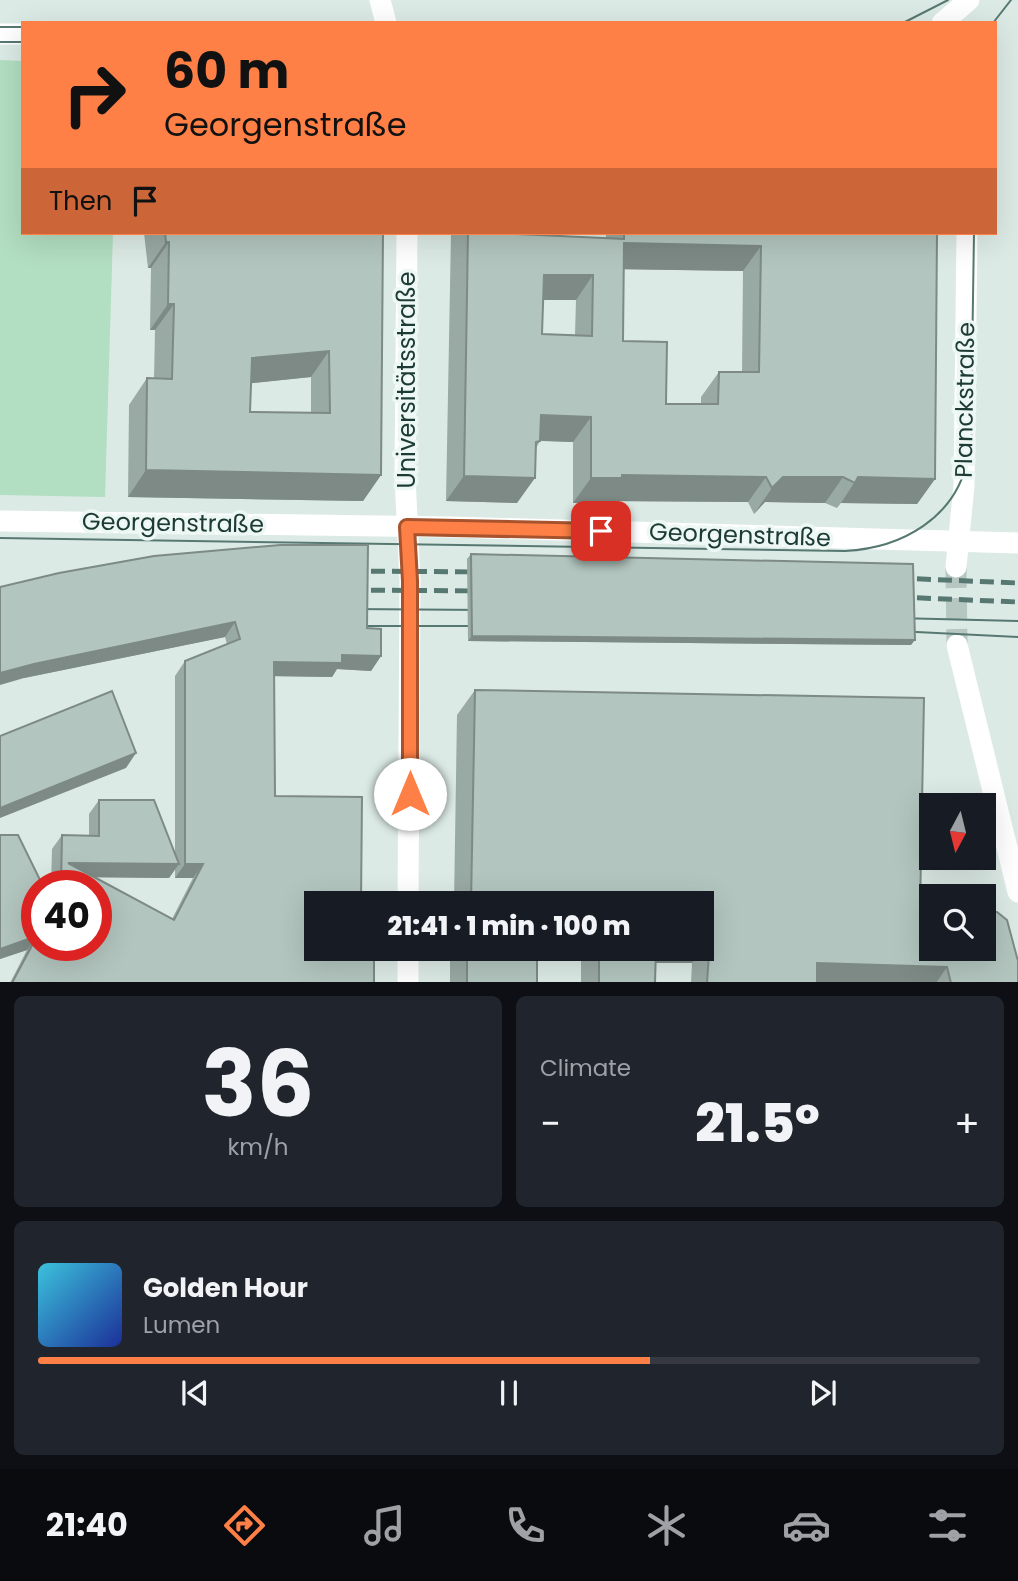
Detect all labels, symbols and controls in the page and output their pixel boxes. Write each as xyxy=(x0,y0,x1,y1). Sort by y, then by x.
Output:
text: 60 m xyxy=(164,37,289,105)
icon: right xyxy=(49,49,140,140)
text: Georgenstraße xyxy=(164,102,407,147)
icon: arrive xyxy=(126,182,164,220)
text: Then xyxy=(49,183,112,219)
street label: Universitätsstraße xyxy=(390,271,423,489)
street label: Planckstraße xyxy=(947,322,982,478)
pin xyxy=(571,501,631,561)
street label: Georgenstraße xyxy=(82,504,264,541)
icon: arrive xyxy=(582,512,620,550)
street label: Georgenstraße xyxy=(648,515,832,554)
position arrow xyxy=(373,757,447,831)
north arrow xyxy=(919,793,996,870)
map controls xyxy=(919,793,996,961)
speed limit sign: 40 xyxy=(21,870,112,961)
button: search xyxy=(919,884,996,961)
text: 21:41 · 1 min · 100 m xyxy=(388,908,631,944)
text: 36 xyxy=(201,1020,315,1148)
text: Climate xyxy=(540,1052,631,1084)
text: 21.5° xyxy=(695,1087,820,1160)
text: − xyxy=(540,1097,561,1150)
text: + xyxy=(954,1097,980,1150)
text: km/h xyxy=(227,1131,289,1163)
text: Golden Hour xyxy=(143,1270,308,1306)
text: Lumen xyxy=(143,1309,220,1341)
icon: previous xyxy=(176,1374,214,1412)
icon: pause xyxy=(490,1374,528,1412)
icon: next xyxy=(804,1374,842,1412)
icon: directions xyxy=(220,1501,269,1550)
icon: music xyxy=(360,1501,409,1550)
icon: phone xyxy=(501,1501,550,1550)
icon: climate xyxy=(642,1501,691,1550)
icon: car xyxy=(782,1501,831,1550)
icon: filters xyxy=(923,1501,972,1550)
text: 21:40 xyxy=(46,1502,128,1547)

